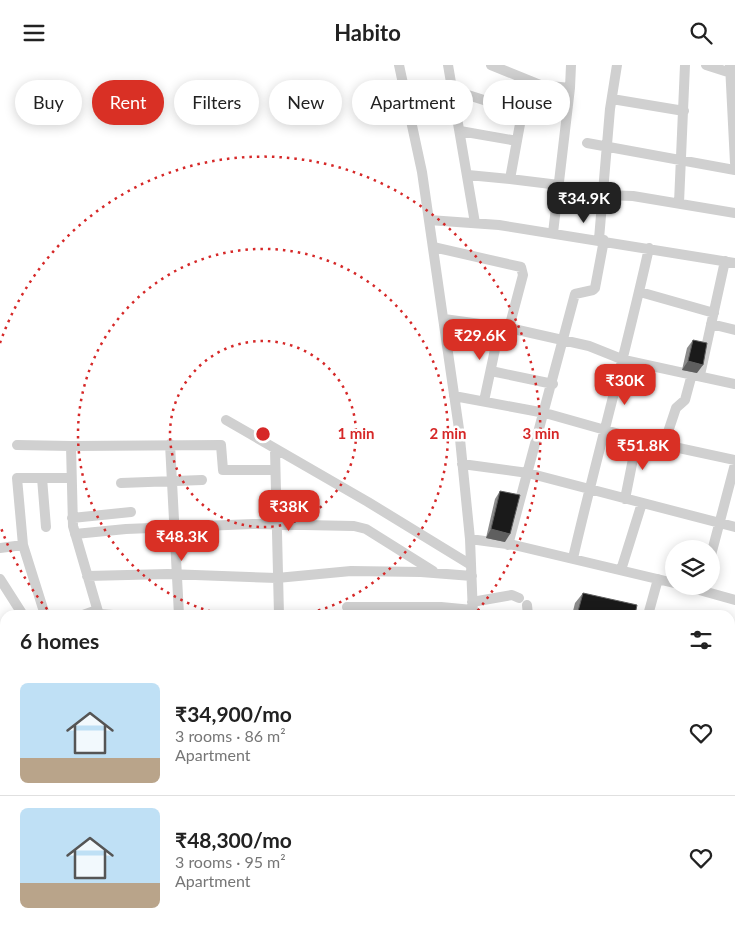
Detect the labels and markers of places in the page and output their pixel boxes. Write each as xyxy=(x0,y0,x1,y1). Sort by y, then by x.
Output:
pin: ₹34.9K xyxy=(543,181,625,224)
pin: ₹29.6K xyxy=(439,319,521,361)
pin: ₹30K xyxy=(595,363,655,406)
centre of rings xyxy=(254,425,272,443)
pin: ₹51.8K xyxy=(602,429,684,471)
pin: ₹38K xyxy=(259,489,319,532)
pin: ₹48.3K xyxy=(141,519,223,562)

